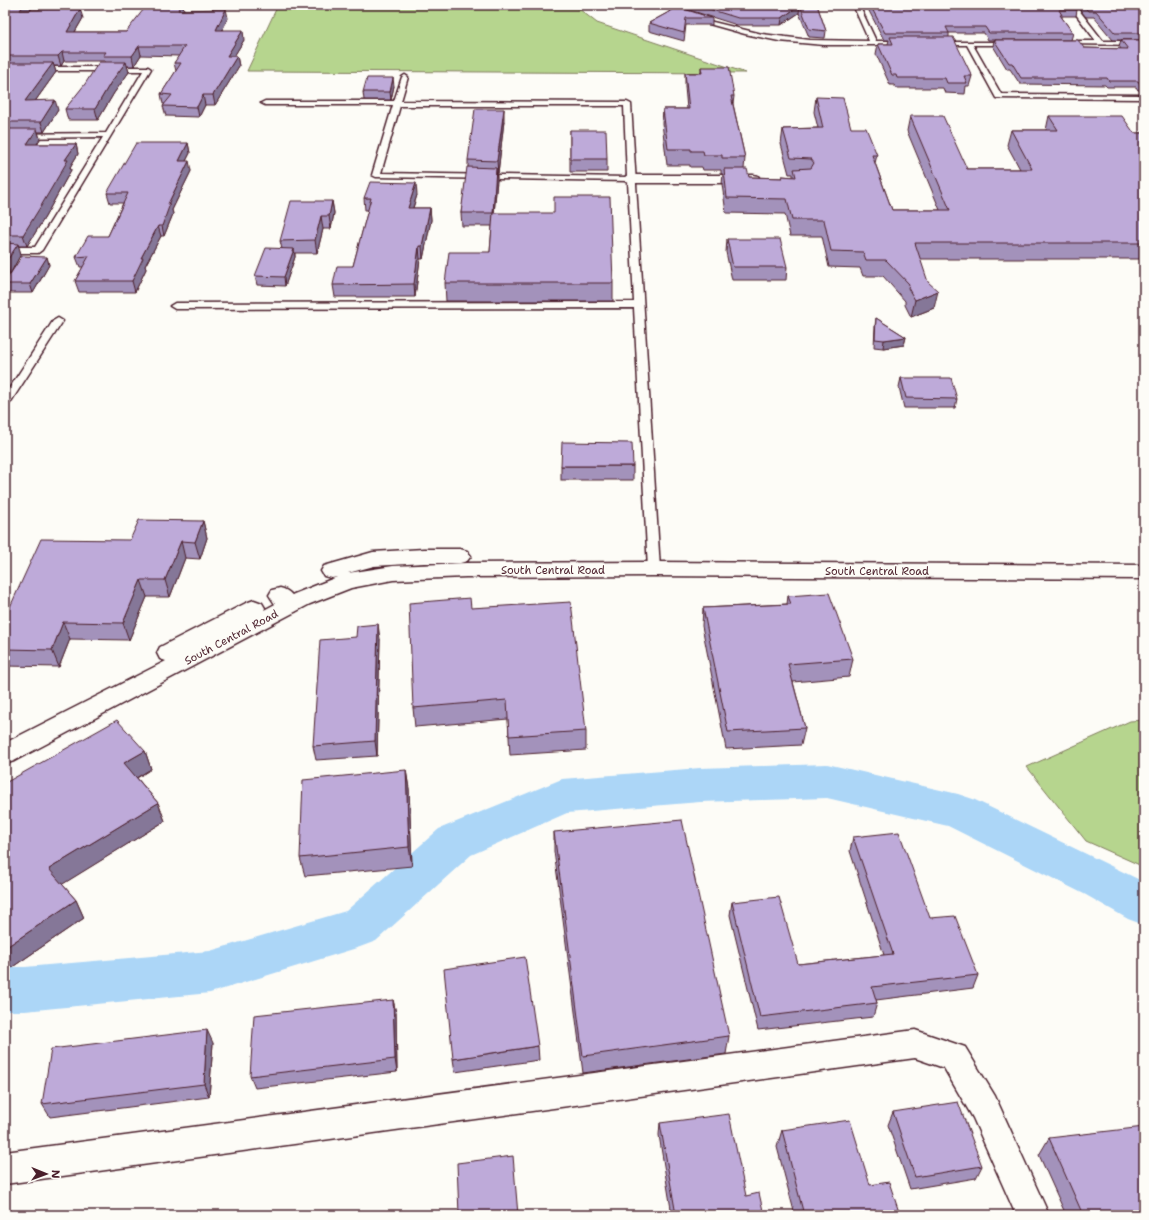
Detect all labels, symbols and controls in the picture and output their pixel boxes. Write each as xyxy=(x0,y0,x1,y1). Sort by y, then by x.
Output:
street label: South Central Road xyxy=(501,563,605,578)
street label: South Central Road xyxy=(825,564,929,579)
street label: South Central Road xyxy=(182,606,281,669)
north arrow xyxy=(26,1154,66,1194)
text: N xyxy=(48,1170,63,1179)

